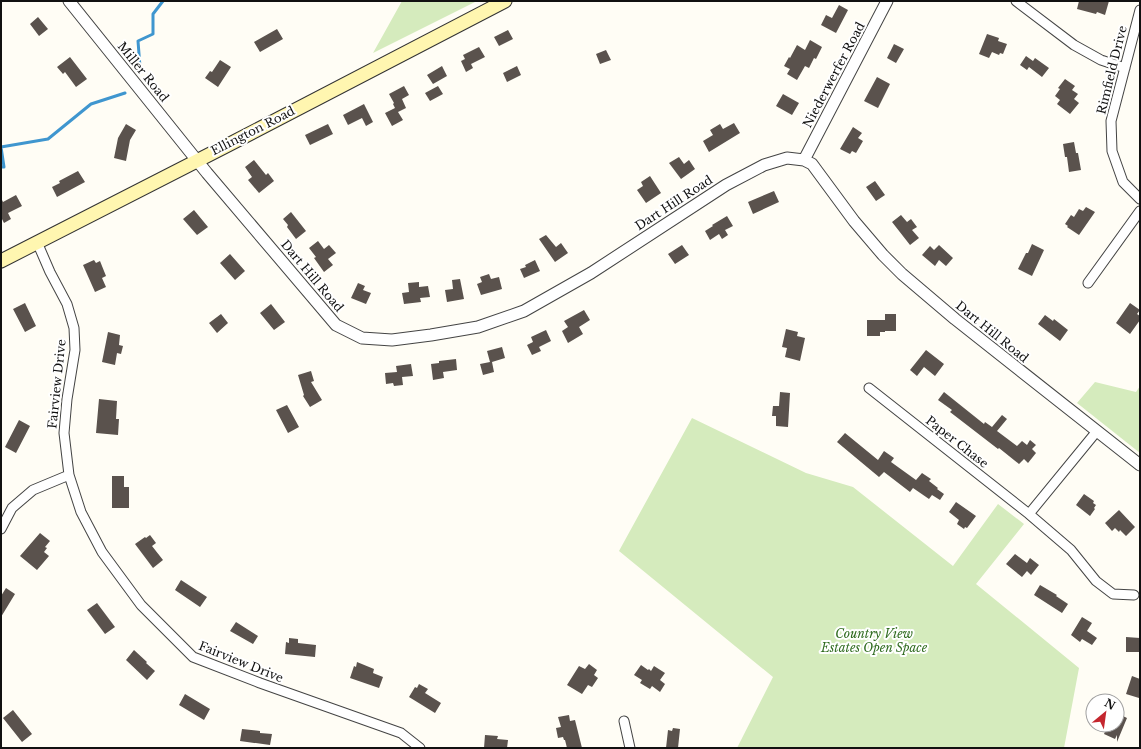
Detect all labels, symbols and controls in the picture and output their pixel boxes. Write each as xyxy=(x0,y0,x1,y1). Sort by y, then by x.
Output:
street label: Niederwerfer Road xyxy=(799,19,868,130)
street label: Rimfield Drive xyxy=(1093,24,1130,116)
street label: Miller Road xyxy=(115,39,172,105)
street label: Ellington Road xyxy=(208,103,297,158)
street label: Dart Hill Road xyxy=(632,172,715,233)
street label: Dart Hill Road xyxy=(278,237,347,315)
street label: Dart Hill Road xyxy=(953,298,1032,366)
street label: Fairview Drive xyxy=(44,338,69,429)
street label: Paper Chase xyxy=(923,412,992,471)
park label: Country View Estates Open Space xyxy=(820,626,928,655)
street label: Fairview Drive xyxy=(197,638,286,685)
north arrow xyxy=(1085,693,1125,733)
text: N xyxy=(1102,696,1118,713)

